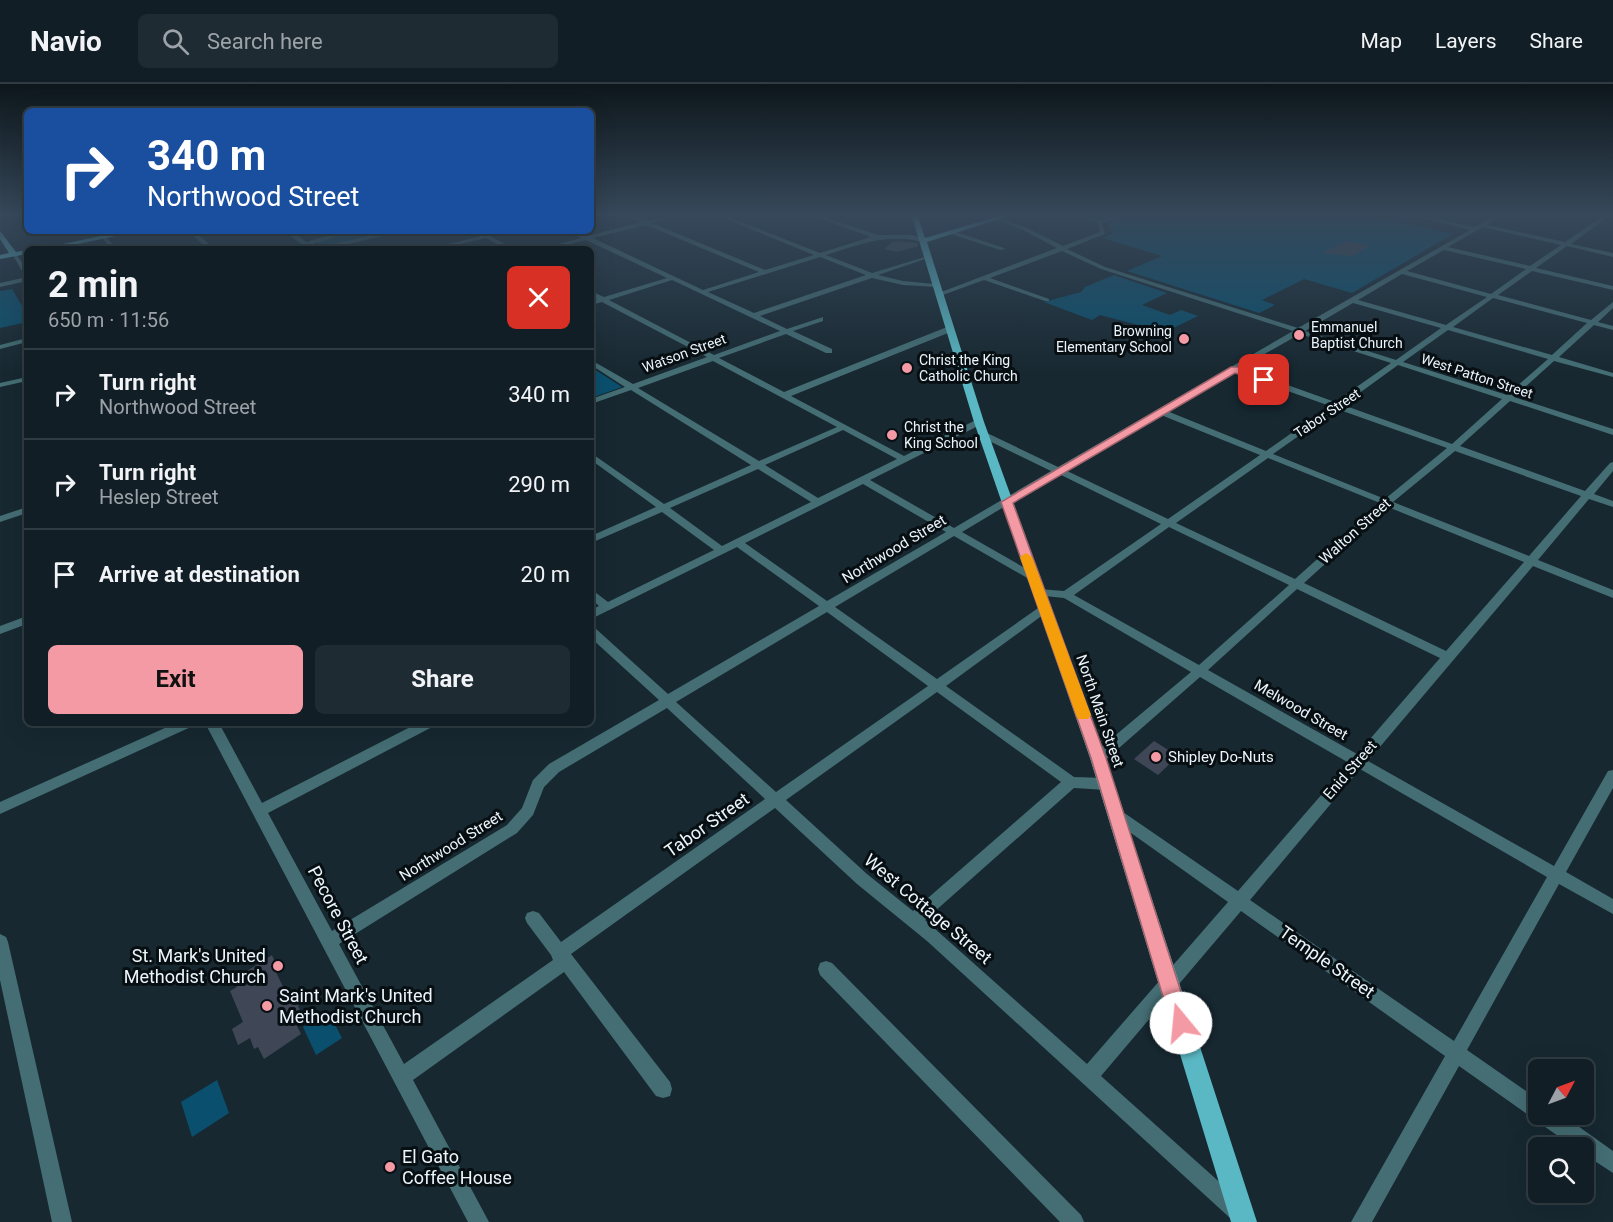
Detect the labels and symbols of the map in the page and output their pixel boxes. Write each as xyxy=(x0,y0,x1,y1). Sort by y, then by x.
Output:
place label: Emmanuel Baptist Church xyxy=(1311,319,1403,351)
place label: Browning Elementary School xyxy=(1056,323,1172,355)
marker: Emmanuel Baptist Church xyxy=(1292,328,1306,342)
street label: Watson Street xyxy=(640,330,728,376)
marker: Browning Elementary School xyxy=(1177,332,1191,346)
street label: West Patton Street xyxy=(1419,350,1535,402)
place label: Christ the King Catholic Church xyxy=(919,352,1018,384)
pin xyxy=(1238,354,1289,405)
marker: Christ the King Catholic Church xyxy=(900,361,914,375)
street label: Tabor Street xyxy=(1291,385,1363,441)
place label: Christ the King School xyxy=(904,419,978,451)
marker: Christ the King School xyxy=(885,428,899,442)
street label: Walton Street xyxy=(1316,494,1394,568)
street label: Northwood Street xyxy=(839,511,949,587)
street label: North Main Street xyxy=(1072,652,1128,770)
street label: Melwood Street xyxy=(1251,676,1351,744)
street label: Enid Street xyxy=(1320,737,1381,803)
place label: Shipley Do-Nuts xyxy=(1168,748,1274,766)
marker: Shipley Do-Nuts xyxy=(1149,750,1163,764)
street label: Tabor Street xyxy=(661,788,753,861)
street label: Northwood Street xyxy=(396,807,506,885)
street label: West Cottage Street xyxy=(860,849,996,968)
street label: Pecore Street xyxy=(304,862,373,967)
street label: Temple Street xyxy=(1276,921,1379,1002)
place label: St. Mark's United Methodist Church xyxy=(124,945,266,987)
marker: St. Mark's United Methodist Church xyxy=(271,959,285,973)
place label: Saint Mark's United Methodist Church xyxy=(279,985,433,1027)
position arrow xyxy=(1149,991,1213,1055)
marker: Saint Mark's United Methodist Church xyxy=(260,999,274,1013)
north arrow xyxy=(1528,1059,1594,1125)
place label: El Gato Coffee House xyxy=(402,1146,512,1188)
marker: El Gato Coffee House xyxy=(383,1160,397,1174)

